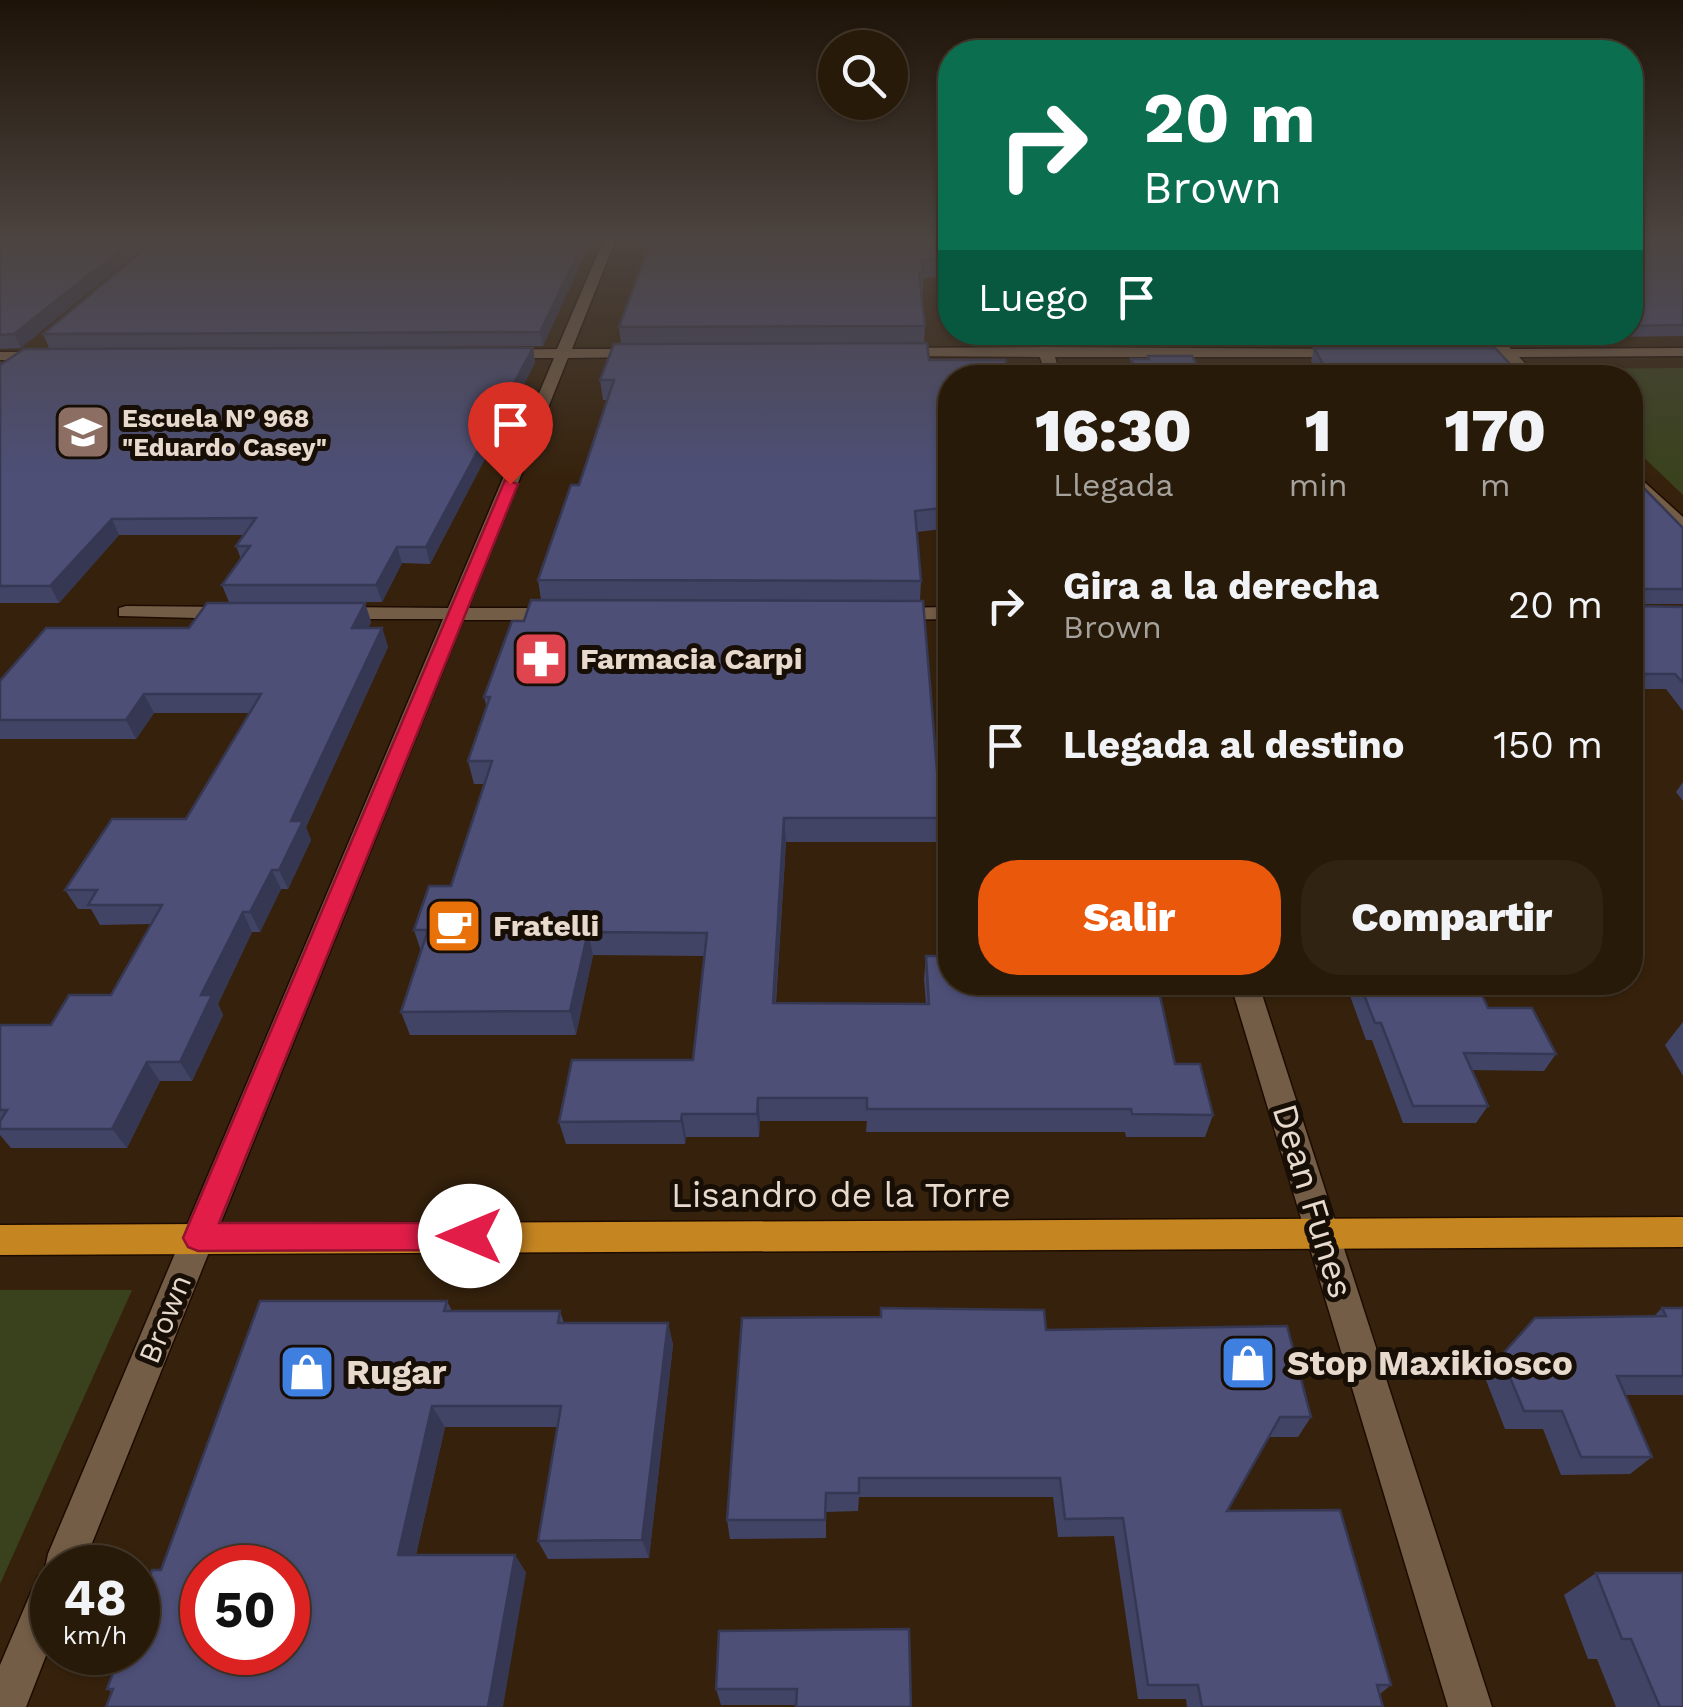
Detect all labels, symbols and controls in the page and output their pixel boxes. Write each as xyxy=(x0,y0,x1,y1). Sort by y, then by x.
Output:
map controls xyxy=(818,30,908,120)
button: search xyxy=(818,30,908,120)
text: 20 m xyxy=(1143,77,1316,159)
icon: right xyxy=(978,80,1108,210)
text: Brown xyxy=(1143,161,1282,214)
icon: arrive xyxy=(1109,270,1164,325)
text: Luego xyxy=(978,276,1089,320)
pin xyxy=(468,382,553,485)
text: 16:30 xyxy=(1035,395,1192,466)
text: 1 xyxy=(1305,395,1332,466)
text: 170 xyxy=(1444,395,1546,466)
icon: arrive xyxy=(483,397,538,452)
school or university icon: Escuela N° 968 "Eduardo Casey" xyxy=(53,402,113,462)
place label: Escuela N° 968 "Eduardo Casey" xyxy=(122,404,327,462)
text: Llegada xyxy=(1053,466,1174,504)
text: min xyxy=(1289,466,1348,504)
text: m xyxy=(1480,466,1511,504)
text: Gira a la derecha xyxy=(1063,564,1379,608)
icon: right xyxy=(978,578,1033,633)
text: 20 m xyxy=(1508,583,1603,627)
text: Brown xyxy=(1063,608,1162,646)
pharmacy icon: Farmacia Carpi xyxy=(511,629,571,689)
place label: Farmacia Carpi xyxy=(580,641,802,676)
icon: arrive xyxy=(978,718,1033,773)
text: Llegada al destino xyxy=(1063,723,1405,767)
text: 150 m xyxy=(1493,723,1603,767)
button: Salir xyxy=(978,860,1281,975)
button: Compartir xyxy=(1301,860,1603,975)
cafe icon: Fratelli xyxy=(424,896,484,956)
place label: Fratelli xyxy=(493,908,599,943)
street label: Dean Funes xyxy=(1264,1099,1362,1303)
street label: Lisandro de la Torre xyxy=(671,1174,1011,1216)
position arrow xyxy=(418,1184,522,1288)
street label: Brown xyxy=(131,1269,198,1368)
shop icon: Stop Maxikiosco xyxy=(1218,1333,1278,1393)
shop icon: Rugar xyxy=(277,1342,337,1402)
place label: Stop Maxikiosco xyxy=(1287,1342,1573,1384)
place label: Rugar xyxy=(346,1351,447,1393)
speed limit sign: 50 xyxy=(180,1545,310,1675)
text: 48 xyxy=(63,1568,127,1627)
text: km/h xyxy=(63,1621,127,1650)

